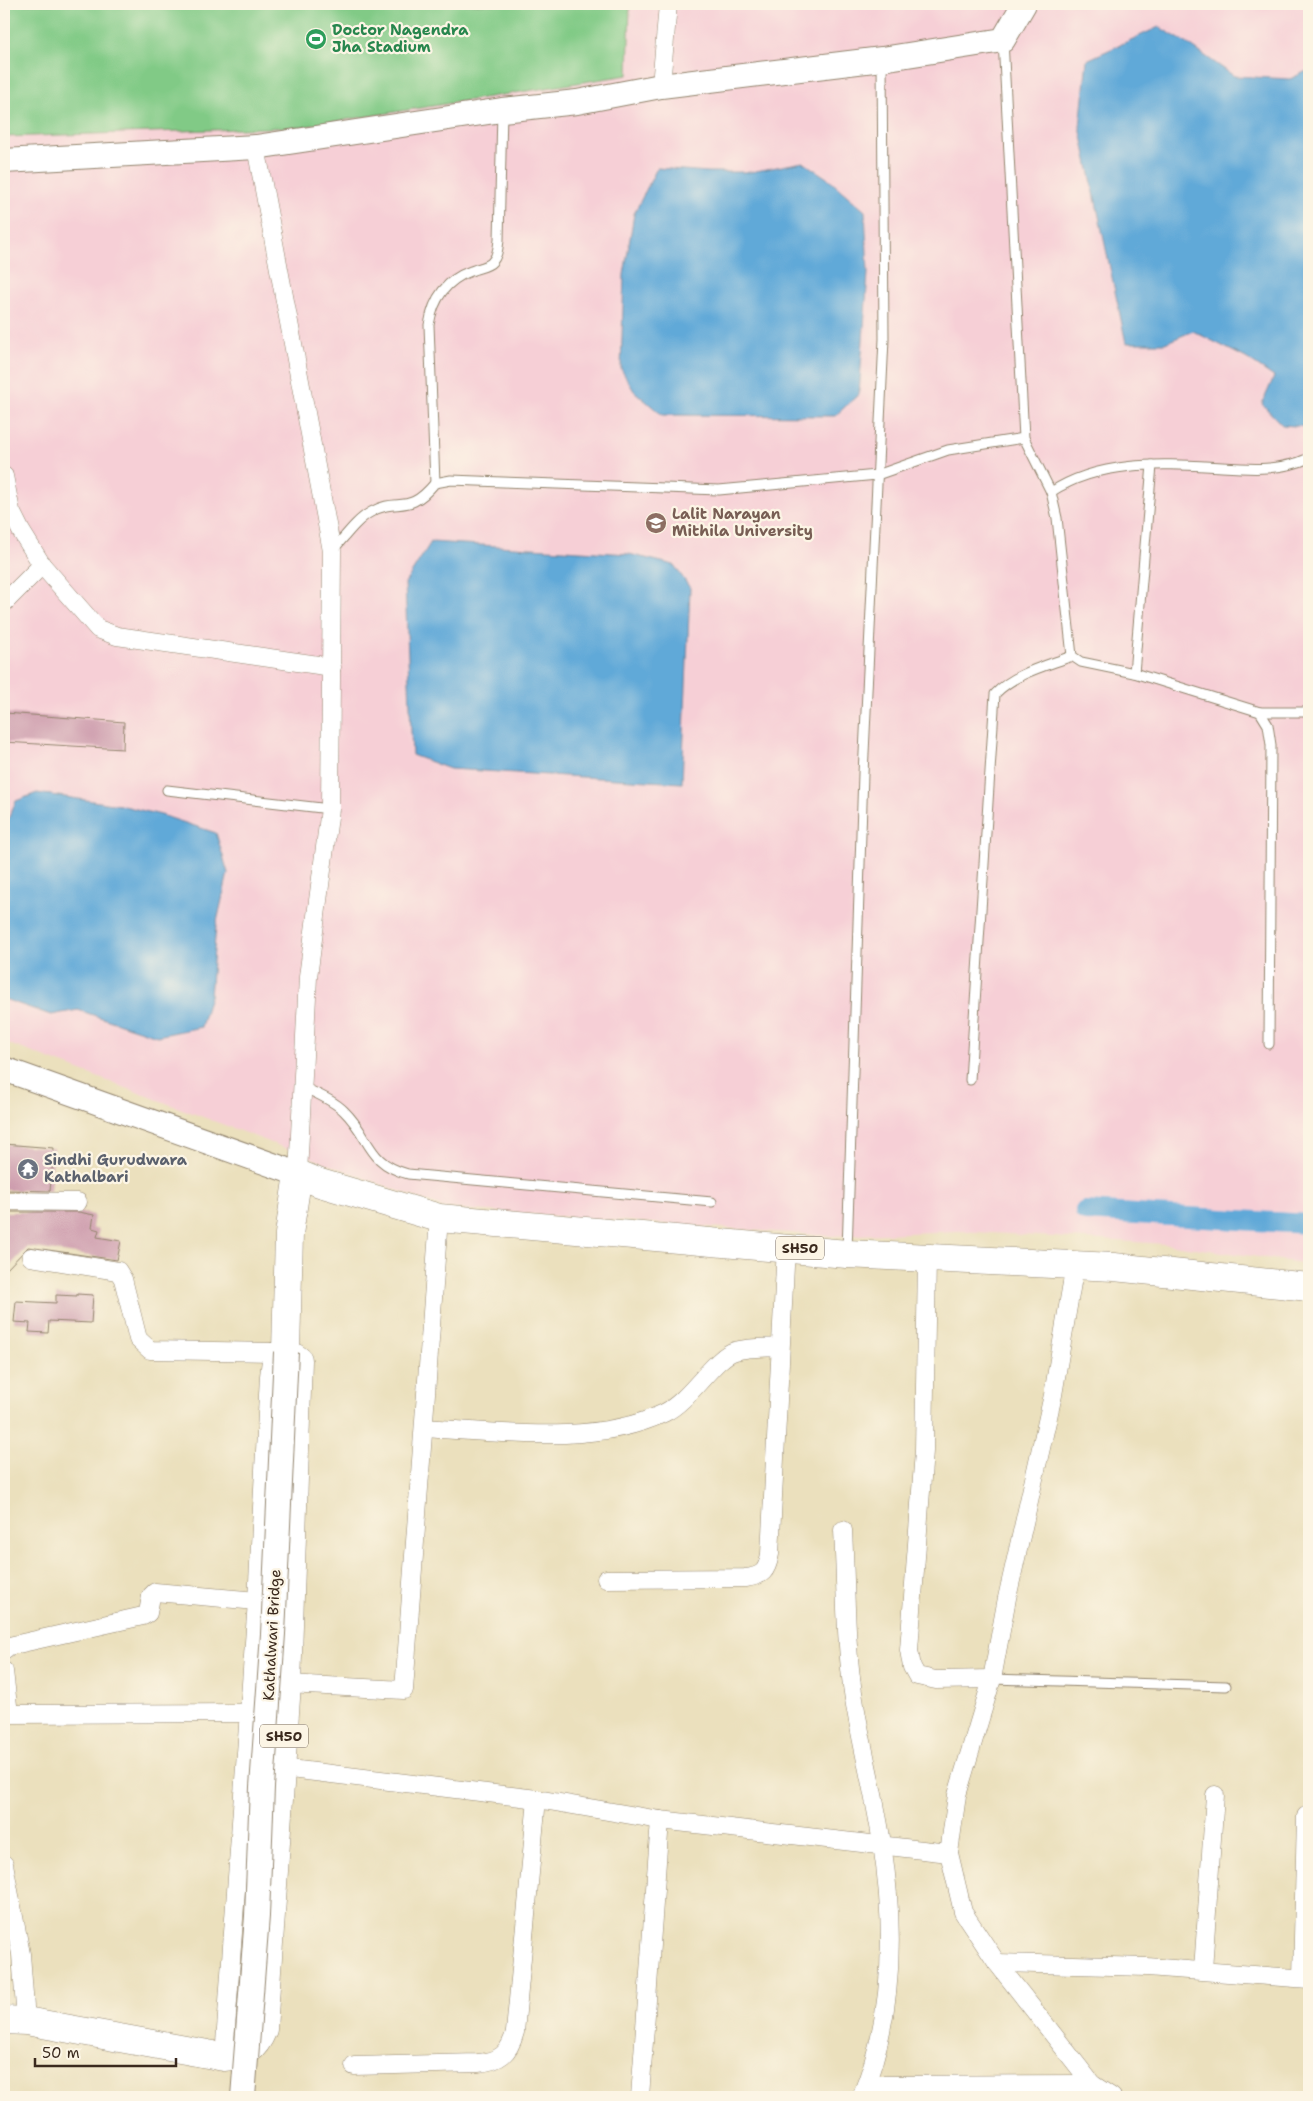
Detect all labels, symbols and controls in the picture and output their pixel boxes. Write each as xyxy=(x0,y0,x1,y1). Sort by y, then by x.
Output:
place label: Doctor Nagendra Jha Stadium xyxy=(332,20,469,57)
sports icon: Doctor Nagendra Jha Stadium xyxy=(304,27,328,51)
place label: Lalit Narayan Mithila University xyxy=(672,504,813,541)
school or university icon: Lalit Narayan Mithila University xyxy=(644,511,668,535)
place label: Sindhi Gurudwara Kathalbari xyxy=(44,1150,188,1187)
temple icon: Sindhi Gurudwara Kathalbari xyxy=(16,1157,40,1181)
road number: SH50 xyxy=(776,1236,824,1260)
street label: Kathalwari Bridge xyxy=(259,1569,285,1701)
road number: SH50 xyxy=(260,1724,308,1748)
scale bar xyxy=(35,2036,176,2068)
text: 50 m xyxy=(42,2043,80,2063)

